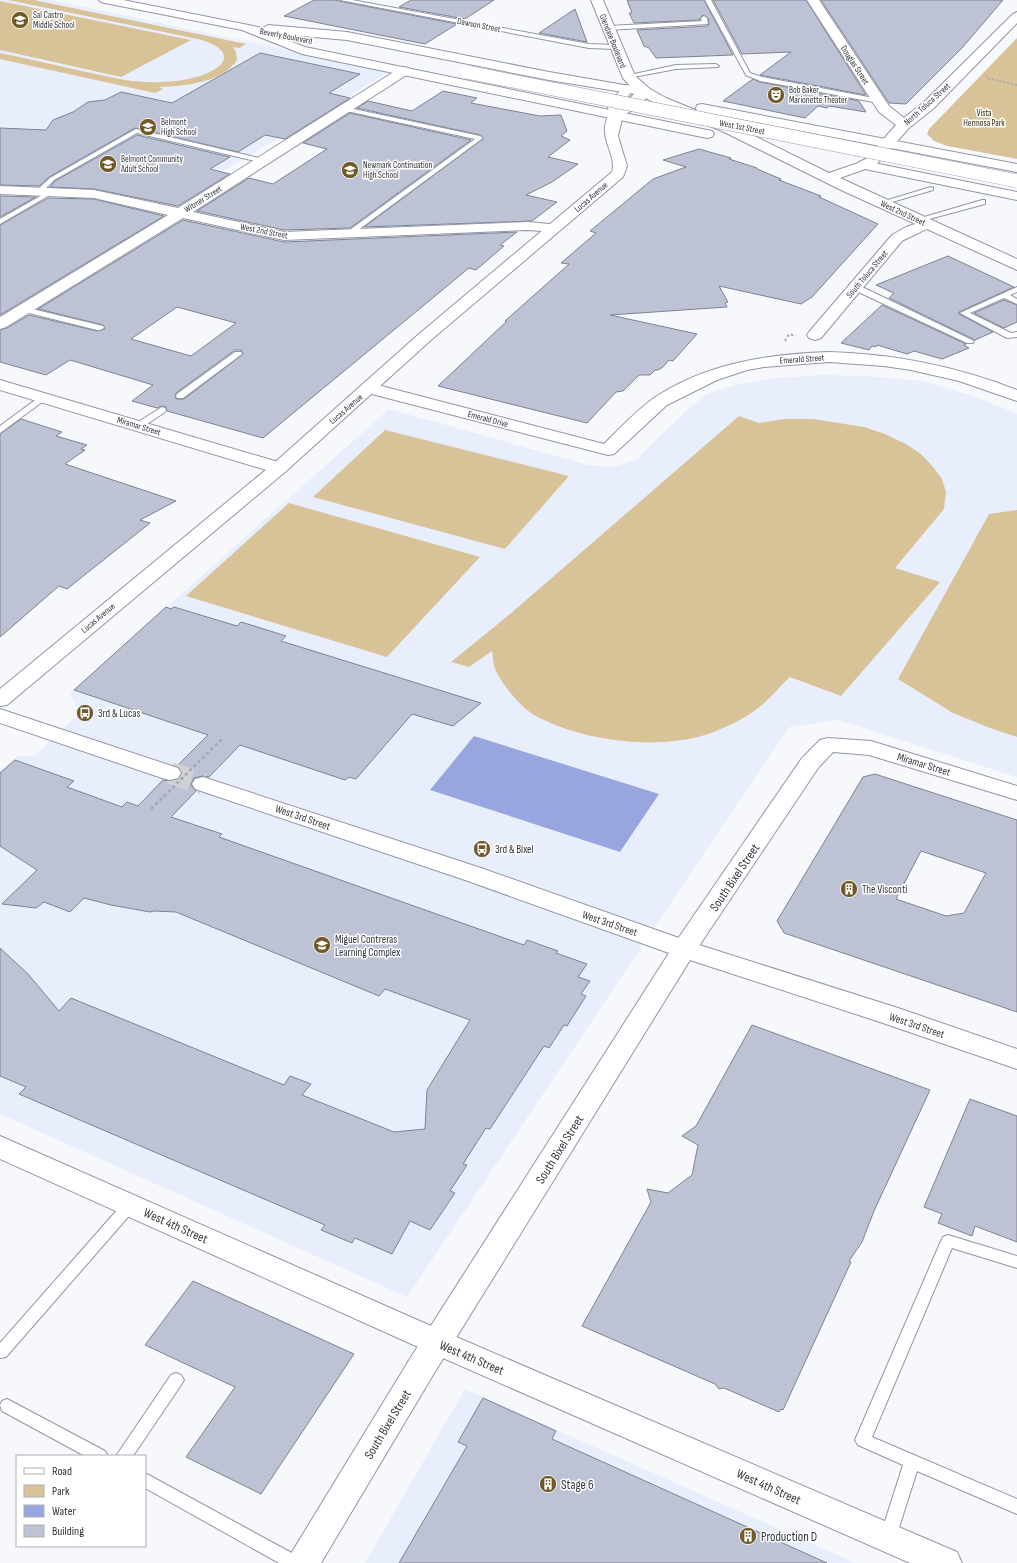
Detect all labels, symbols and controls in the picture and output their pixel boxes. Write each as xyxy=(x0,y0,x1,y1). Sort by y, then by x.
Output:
school or university icon: Sal Castro Middle School xyxy=(10,10,30,30)
place label: Sal Castro Middle School xyxy=(33,10,75,31)
street label: Glendale Boulevard xyxy=(597,13,628,70)
street label: Dawson Street xyxy=(456,16,502,35)
street label: Beverly Boulevard xyxy=(259,26,313,47)
street label: Douglas Street xyxy=(838,44,871,87)
street label: North Toluca Street xyxy=(902,80,953,128)
theatre icon: Bob Baker Marionette Theater xyxy=(766,85,786,105)
place label: Bob Baker Marionette Theater xyxy=(789,85,848,106)
park label: Vista Hermosa Park xyxy=(963,108,1005,129)
school or university icon: Belmont High School xyxy=(138,117,158,137)
place label: Belmont High School xyxy=(161,117,197,138)
street label: West 1st Street xyxy=(718,118,766,137)
school or university icon: Belmont Community Adult School xyxy=(98,154,118,174)
place label: Belmont Community Adult School xyxy=(120,154,184,175)
school or university icon: Newmark Continuation High School xyxy=(340,160,360,180)
place label: Newmark Continuation High School xyxy=(363,160,433,181)
street label: Lucas Avenue xyxy=(572,180,611,215)
street label: Witmer Street xyxy=(182,183,224,215)
street label: West 2nd Street xyxy=(879,198,927,229)
street label: West 2nd Street xyxy=(239,221,289,242)
street label: South Toluca Street xyxy=(844,248,891,300)
street label: Emerald Street xyxy=(779,352,825,367)
street label: Lucas Avenue xyxy=(327,392,366,427)
street label: Emerald Drive xyxy=(466,409,510,430)
street label: Miramar Street xyxy=(116,415,162,438)
street label: Lucas Avenue xyxy=(79,601,118,636)
bus stop icon: 3rd & Lucas xyxy=(75,703,95,723)
place label: 3rd & Lucas xyxy=(98,707,140,720)
street label: Miramar Street xyxy=(896,750,953,779)
street label: West 3rd Street xyxy=(273,802,333,833)
bus stop icon: 3rd & Bixel xyxy=(472,839,492,859)
street label: South Bixel Street xyxy=(706,841,763,914)
place label: 3rd & Bixel xyxy=(495,843,534,856)
building icon: The Visconti xyxy=(839,879,859,899)
place label: The Visconti xyxy=(862,883,907,896)
street label: West 3rd Street xyxy=(580,908,640,939)
place label: Miguel Contreras Learning Complex xyxy=(335,933,400,959)
school or university icon: Miguel Contreras Learning Complex xyxy=(312,935,332,955)
street label: West 3rd Street xyxy=(887,1010,947,1041)
street label: South Bixel Street xyxy=(532,1112,587,1187)
street label: West 4th Street xyxy=(141,1205,210,1247)
street label: West 4th Street xyxy=(437,1337,506,1379)
street label: South Bixel Street xyxy=(361,1387,415,1462)
legend xyxy=(16,1455,146,1547)
text: Road xyxy=(52,1464,72,1479)
street label: West 4th Street xyxy=(734,1466,803,1508)
building icon: Stage 6 xyxy=(538,1474,558,1494)
place label: Stage 6 xyxy=(561,1477,594,1493)
text: Park xyxy=(52,1484,70,1499)
text: Water xyxy=(52,1504,76,1519)
text: Building xyxy=(52,1524,84,1539)
building icon: Production D xyxy=(738,1526,758,1546)
place label: Production D xyxy=(761,1529,817,1545)

